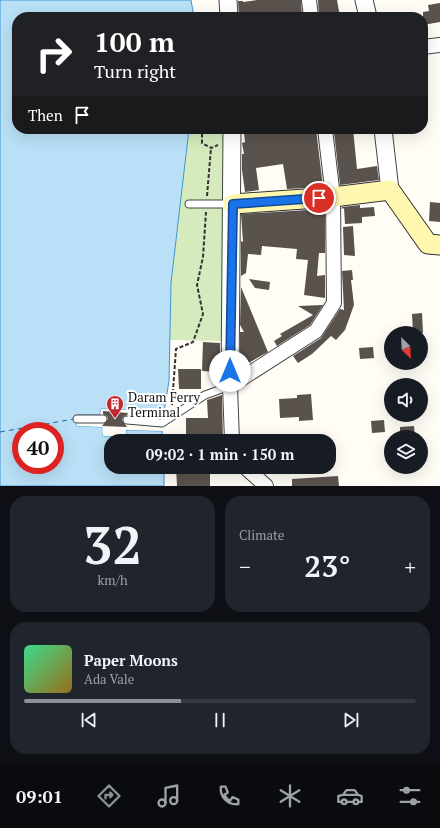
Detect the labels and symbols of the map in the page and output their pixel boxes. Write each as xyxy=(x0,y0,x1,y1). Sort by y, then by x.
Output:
pin xyxy=(302,181,336,215)
north arrow xyxy=(384,326,428,370)
position arrow xyxy=(209,350,251,392)
place label: Daram Ferry Terminal xyxy=(128,388,201,421)
building icon: Daram Ferry Terminal xyxy=(105,394,125,419)
speed limit sign: 40 xyxy=(12,422,64,474)

